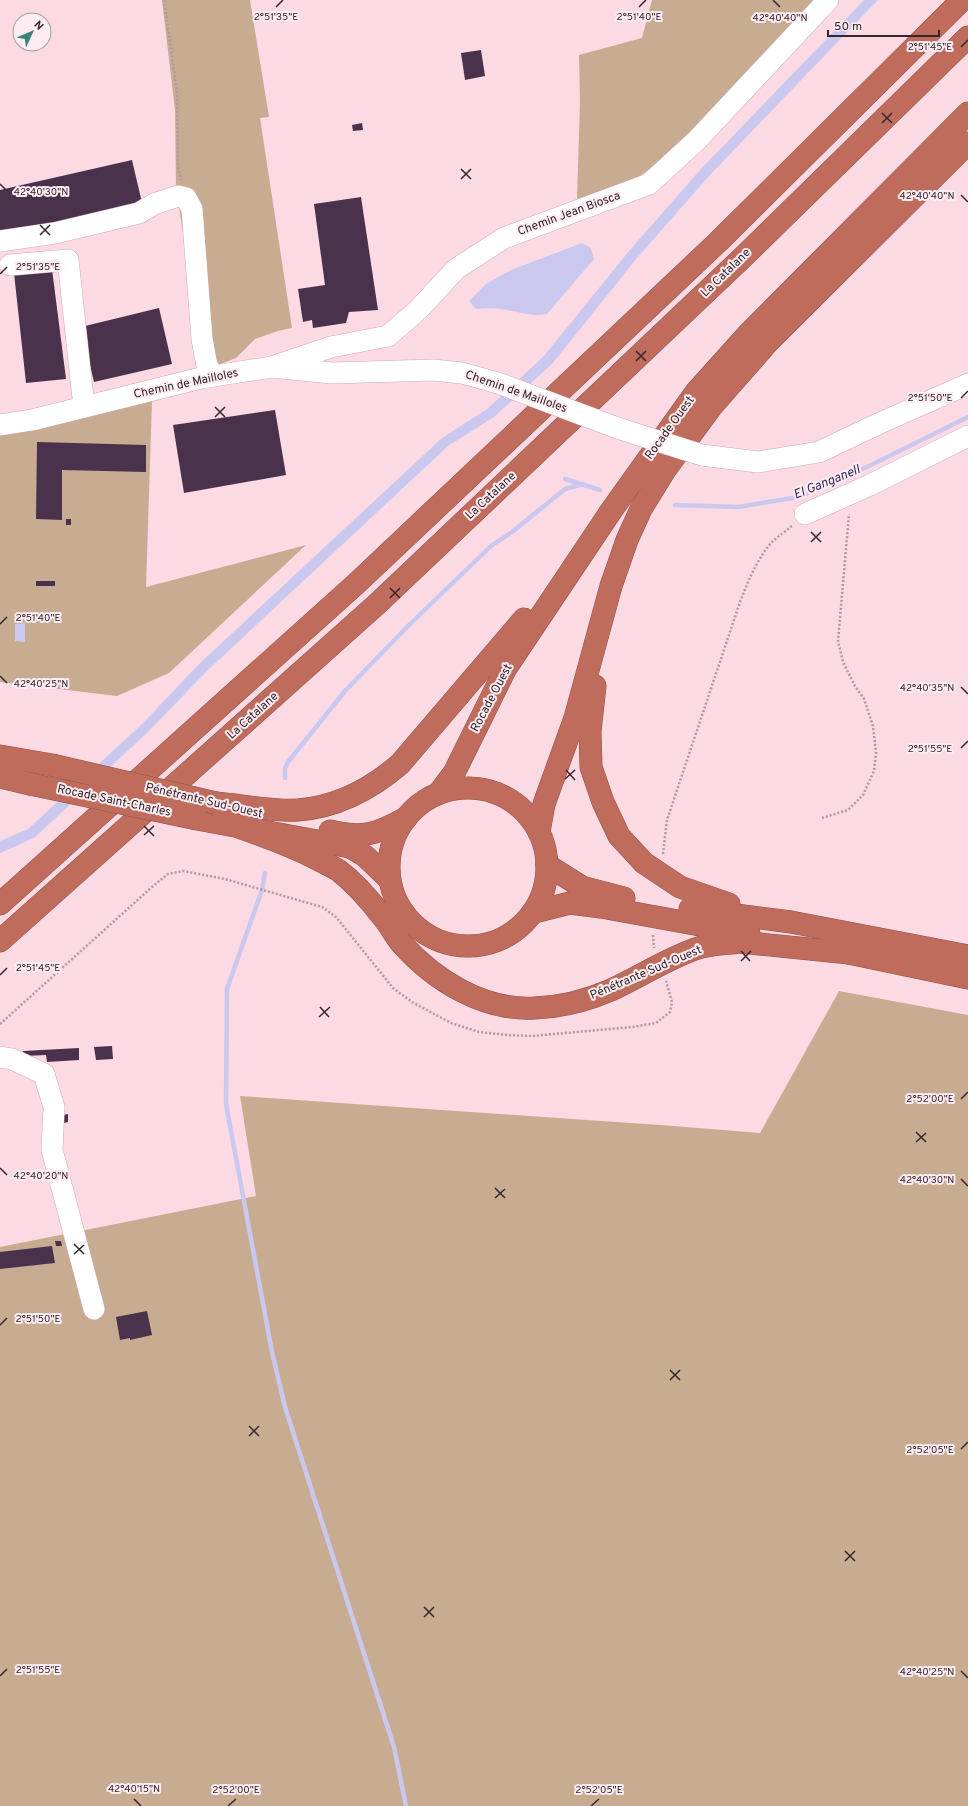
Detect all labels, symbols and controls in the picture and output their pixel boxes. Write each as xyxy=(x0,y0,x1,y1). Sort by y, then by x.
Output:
text: 2°51'35"E xyxy=(254,11,298,24)
text: 2°51'40"E xyxy=(617,11,661,24)
north arrow xyxy=(12,12,52,52)
text: 42°40'40"N xyxy=(753,12,807,25)
scale bar xyxy=(828,12,939,38)
text: N xyxy=(31,18,46,33)
text: 50 m xyxy=(834,19,862,35)
text: 2°51'45"E xyxy=(908,41,952,54)
text: 42°40'30"N xyxy=(14,186,68,199)
street label: Chemin Jean Biosca xyxy=(515,188,623,240)
text: 42°40'40"N xyxy=(900,190,954,203)
street label: La Catalane xyxy=(698,245,754,301)
text: 2°51'35"E xyxy=(16,261,60,274)
street label: Chemin de Mailloles xyxy=(132,365,240,403)
street label: Chemin de Mailloles xyxy=(463,367,569,417)
text: 2°51'50"E xyxy=(908,392,952,405)
street label: Rocade Ouest xyxy=(642,393,698,463)
water label: El Ganganell xyxy=(791,462,863,504)
street label: La Catalane xyxy=(462,469,520,523)
text: 2°51'40"E xyxy=(16,612,60,625)
street label: Rocade Ouest xyxy=(467,661,517,735)
text: 42°40'25"N xyxy=(14,678,68,691)
text: 42°40'35"N xyxy=(900,682,954,695)
street label: La Catalane xyxy=(224,689,282,743)
text: 2°51'55"E xyxy=(908,743,952,756)
street label: Pénétrante Sud-Ouest xyxy=(144,780,264,822)
street label: Rocade Saint-Charles xyxy=(56,781,172,821)
street label: Pénétrante Sud-Ouest xyxy=(588,942,704,1004)
text: 2°51'45"E xyxy=(16,962,60,975)
text: 2°52'00"E xyxy=(906,1093,954,1106)
text: 42°40'20"N xyxy=(14,1170,68,1183)
text: 42°40'30"N xyxy=(900,1174,954,1187)
text: 2°51'50"E xyxy=(16,1313,60,1326)
text: 2°52'05"E xyxy=(906,1444,954,1457)
text: 2°51'55"E xyxy=(16,1664,60,1677)
text: 42°40'25"N xyxy=(900,1666,954,1679)
text: 42°40'15"N xyxy=(108,1783,160,1796)
text: 2°52'00"E xyxy=(212,1784,260,1797)
text: 2°52'05"E xyxy=(575,1784,623,1797)

